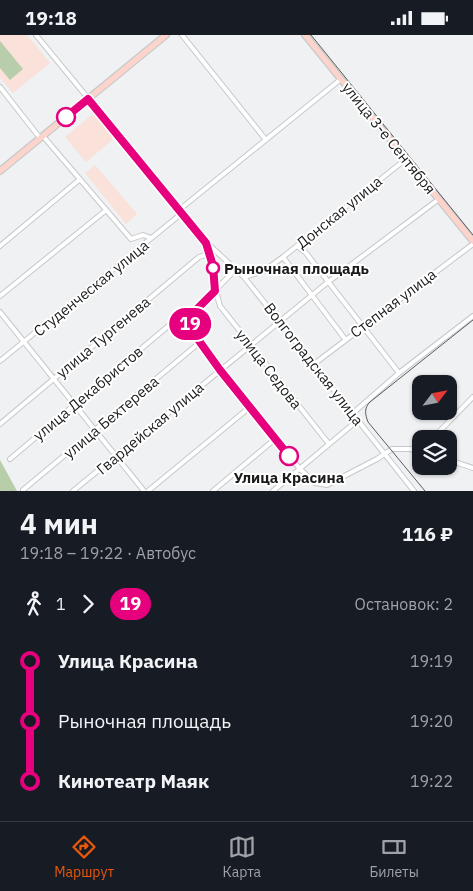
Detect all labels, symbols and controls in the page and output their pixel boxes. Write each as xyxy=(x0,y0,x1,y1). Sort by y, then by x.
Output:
text: 19:18 xyxy=(25,6,77,30)
street label: улица 3-е Сентября xyxy=(338,78,440,198)
unlabelled marker xyxy=(56,107,76,127)
street label: Донская улица xyxy=(292,172,386,252)
street label: Студенческая улица xyxy=(30,236,152,340)
place label: Рыночная площадь xyxy=(224,259,370,278)
marker: Рыночная площадь xyxy=(206,261,220,275)
street label: Степная улица xyxy=(346,264,440,342)
street label: улица Тургенева xyxy=(52,292,154,382)
street label: Волгоградская улица xyxy=(260,299,368,429)
line badge: 19 xyxy=(168,308,212,340)
text: 19 xyxy=(179,312,201,335)
street label: улица Седова xyxy=(232,325,306,413)
street label: улица Декабристов xyxy=(29,342,147,444)
street label: улица Бехтерева xyxy=(59,372,163,462)
north arrow xyxy=(412,375,458,420)
map controls xyxy=(412,375,457,475)
street label: Гвардейская улица xyxy=(92,378,208,478)
button: layers xyxy=(412,430,457,475)
marker: Улица Красина xyxy=(279,446,299,466)
place label: Улица Красина xyxy=(234,468,345,487)
text: 4 мин xyxy=(20,505,98,542)
text: 116 ₽ xyxy=(402,522,453,546)
text: 19:18 – 19:22 · Автобус xyxy=(20,543,196,563)
icon: walk xyxy=(20,590,48,618)
icon: forward xyxy=(74,590,102,618)
text: 19 xyxy=(120,592,141,615)
text: 1 xyxy=(56,594,66,614)
text: Остановок: 2 xyxy=(355,594,453,614)
text: Улица Красина xyxy=(58,649,198,673)
text: 19:19 xyxy=(410,651,453,671)
text: Рыночная площадь xyxy=(58,709,231,733)
text: 19:20 xyxy=(410,711,453,731)
text: Кинотеатр Маяк xyxy=(58,769,209,793)
text: 19:22 xyxy=(410,771,453,791)
tab: Маршрут xyxy=(54,833,114,881)
tab: Карта xyxy=(223,833,261,881)
tab: Билеты xyxy=(369,833,419,881)

